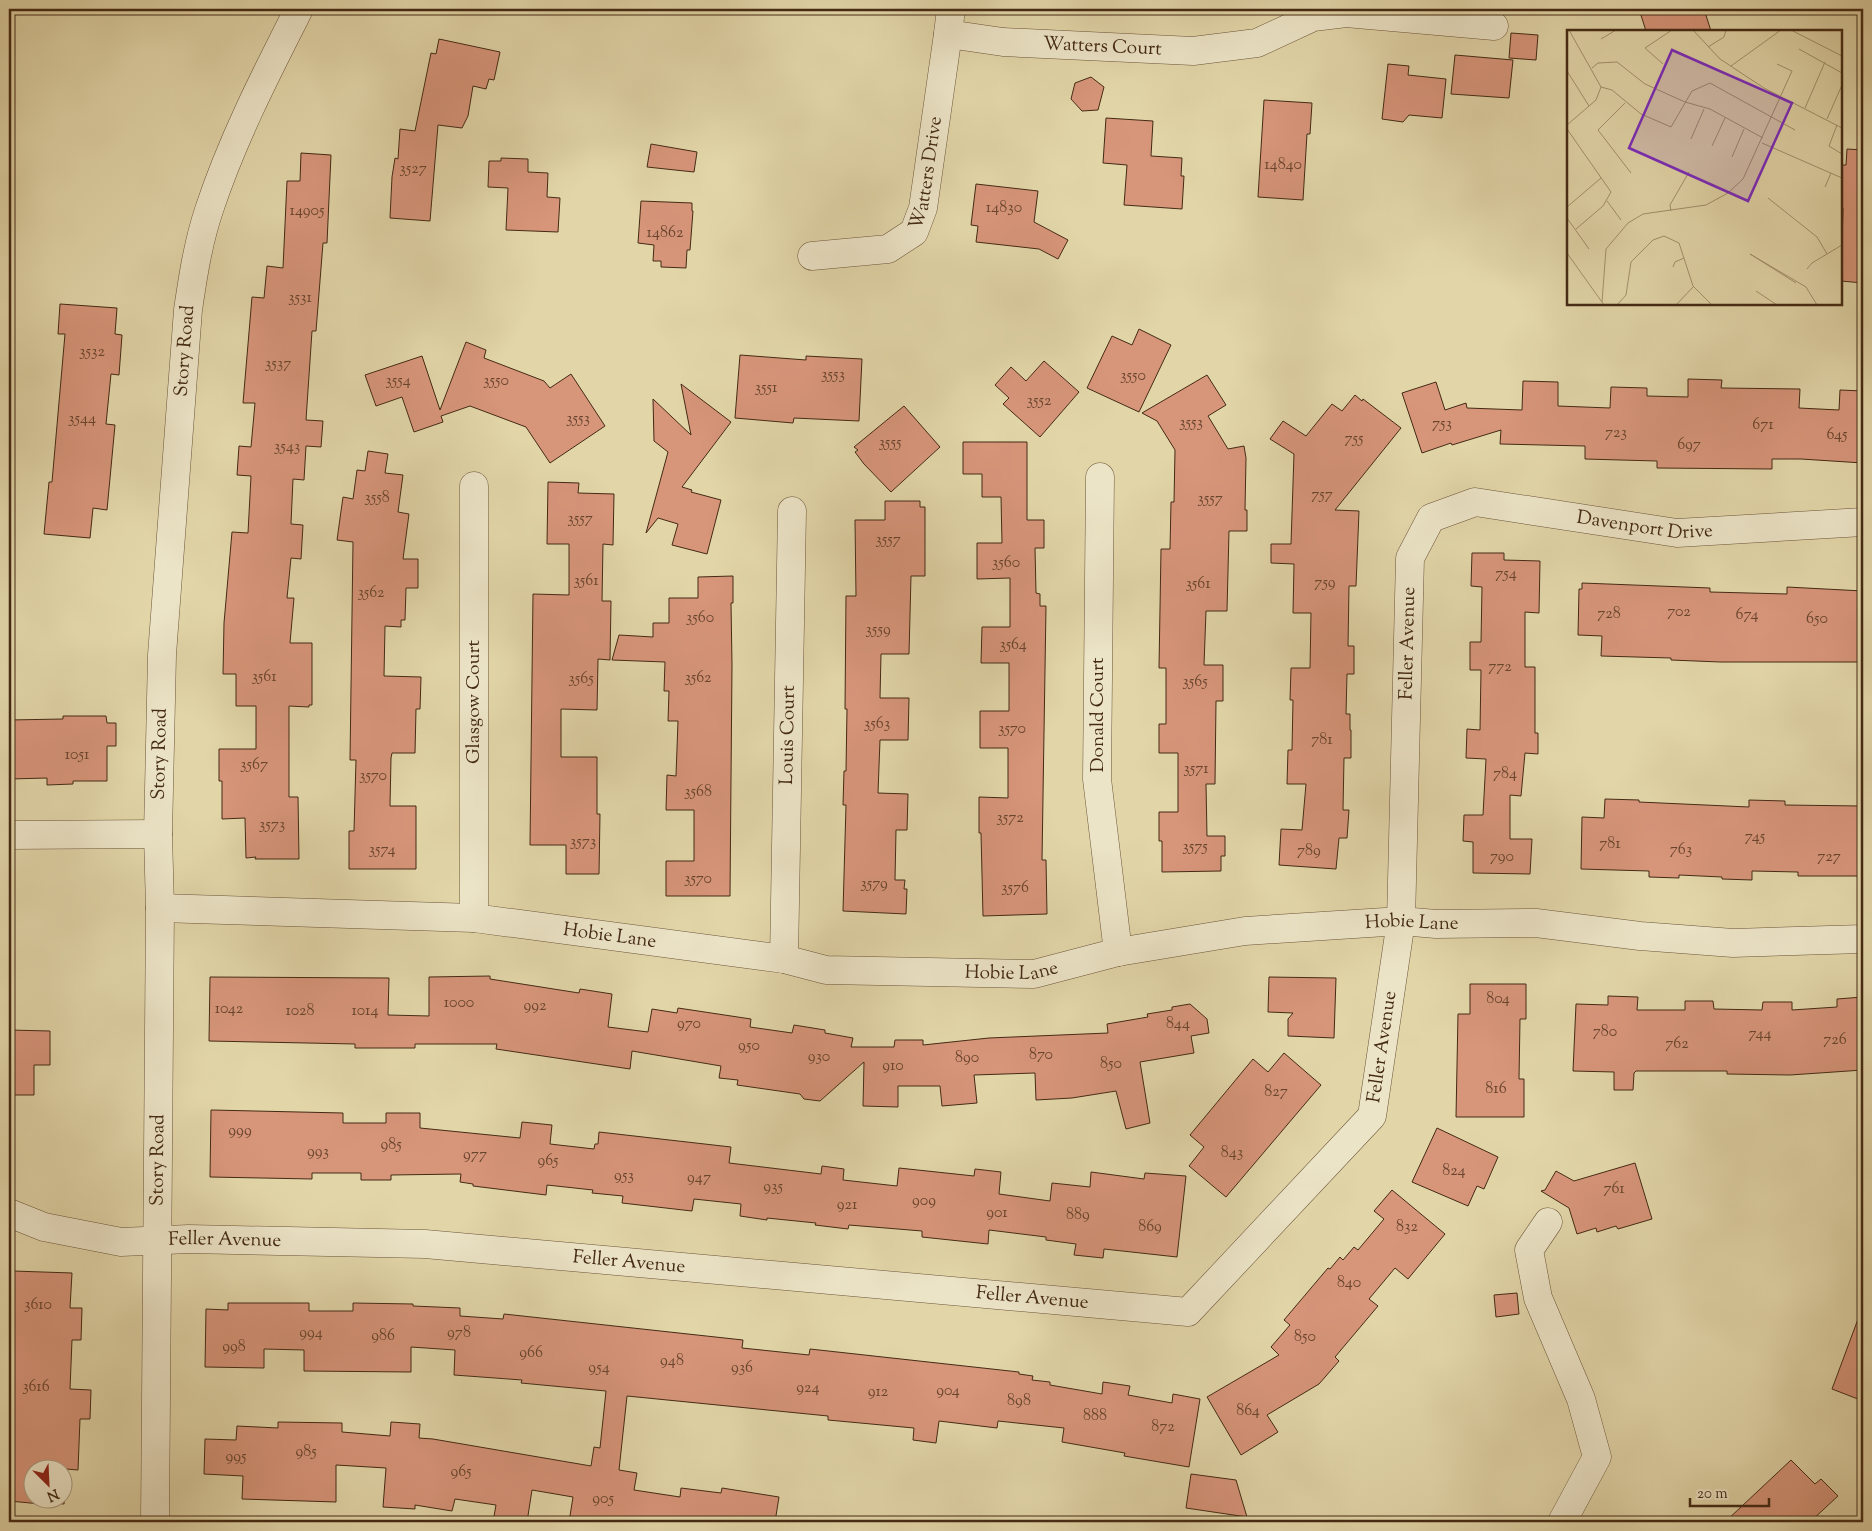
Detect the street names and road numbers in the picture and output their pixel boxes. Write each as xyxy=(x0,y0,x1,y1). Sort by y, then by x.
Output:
street label: Watters Court xyxy=(1042,30,1163,63)
street label: Watters Drive xyxy=(902,114,950,234)
street label: Story Road xyxy=(168,304,202,398)
street label: Davenport Drive xyxy=(1575,504,1714,547)
street label: Feller Avenue xyxy=(1393,586,1423,700)
street label: Glasgow Court xyxy=(461,639,488,764)
street label: Donald Court xyxy=(1085,657,1112,773)
street label: Louis Court xyxy=(774,685,802,785)
street label: Story Road xyxy=(145,708,174,800)
street label: Hobie Lane xyxy=(1364,908,1459,938)
street label: Hobie Lane xyxy=(561,916,658,956)
street label: Hobie Lane xyxy=(964,955,1061,988)
street label: Feller Avenue xyxy=(1361,989,1404,1105)
street label: Story Road xyxy=(144,1114,172,1206)
street label: Feller Avenue xyxy=(168,1225,282,1254)
street label: Feller Avenue xyxy=(571,1244,687,1281)
street label: Feller Avenue xyxy=(975,1280,1090,1317)

